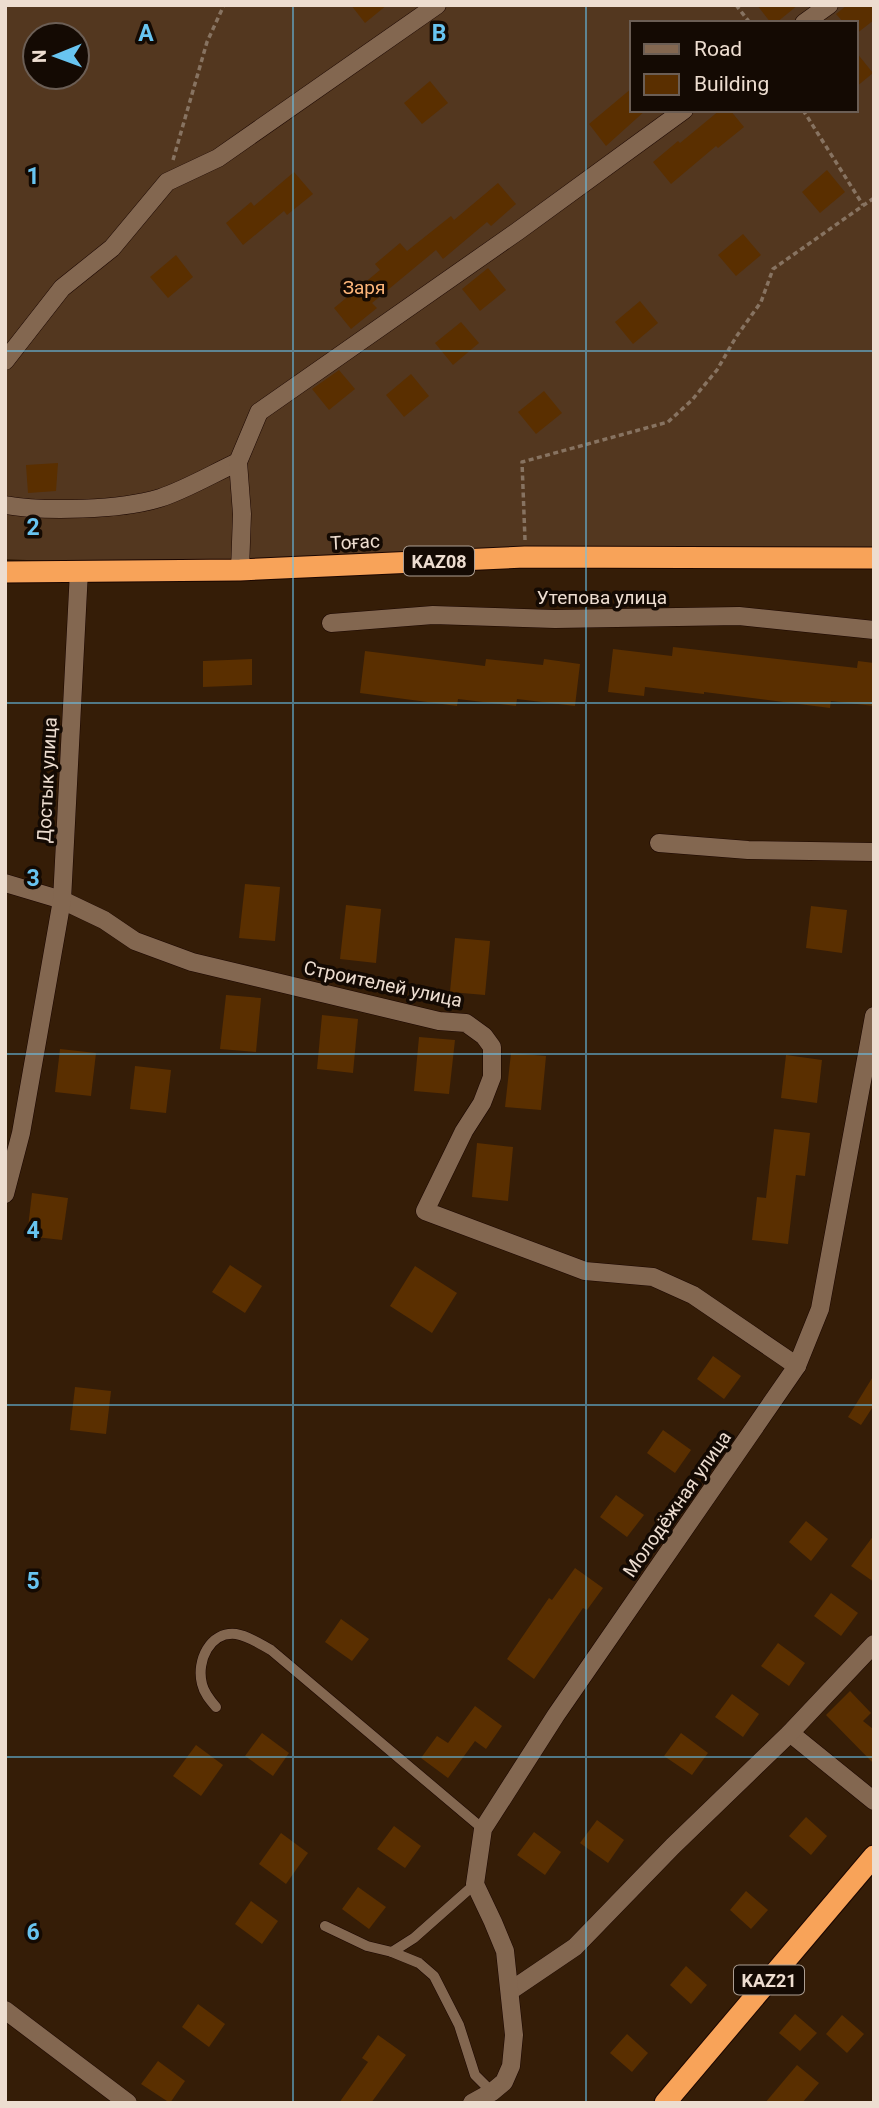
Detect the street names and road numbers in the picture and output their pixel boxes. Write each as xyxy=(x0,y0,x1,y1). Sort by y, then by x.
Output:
street label: Тоғас xyxy=(330,529,380,555)
road number: KAZ08 xyxy=(404,546,474,576)
street label: Утепова улица xyxy=(537,586,667,609)
street label: Достык улица xyxy=(32,716,62,844)
street label: Строителей улица xyxy=(302,956,464,1012)
street label: Молодёжная улица xyxy=(618,1426,736,1582)
road number: KAZ21 xyxy=(734,1966,804,1994)

